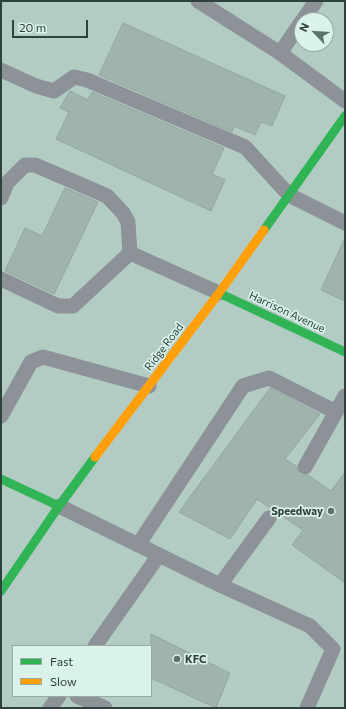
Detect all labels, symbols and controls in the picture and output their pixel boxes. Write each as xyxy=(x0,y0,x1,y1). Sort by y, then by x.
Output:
scale bar xyxy=(14,12,90,38)
north arrow xyxy=(294,12,334,52)
text: 20 m xyxy=(19,20,46,34)
text: N xyxy=(296,21,311,34)
street label: Harrison Avenue xyxy=(247,289,327,335)
street label: Ridge Road xyxy=(142,321,186,373)
place label: Speedway xyxy=(271,504,323,518)
marker: Speedway xyxy=(326,506,336,516)
legend xyxy=(12,645,152,697)
place label: KFC xyxy=(185,652,207,666)
text: Fast xyxy=(50,654,73,668)
marker: KFC xyxy=(172,654,182,664)
text: Slow xyxy=(50,674,77,688)

